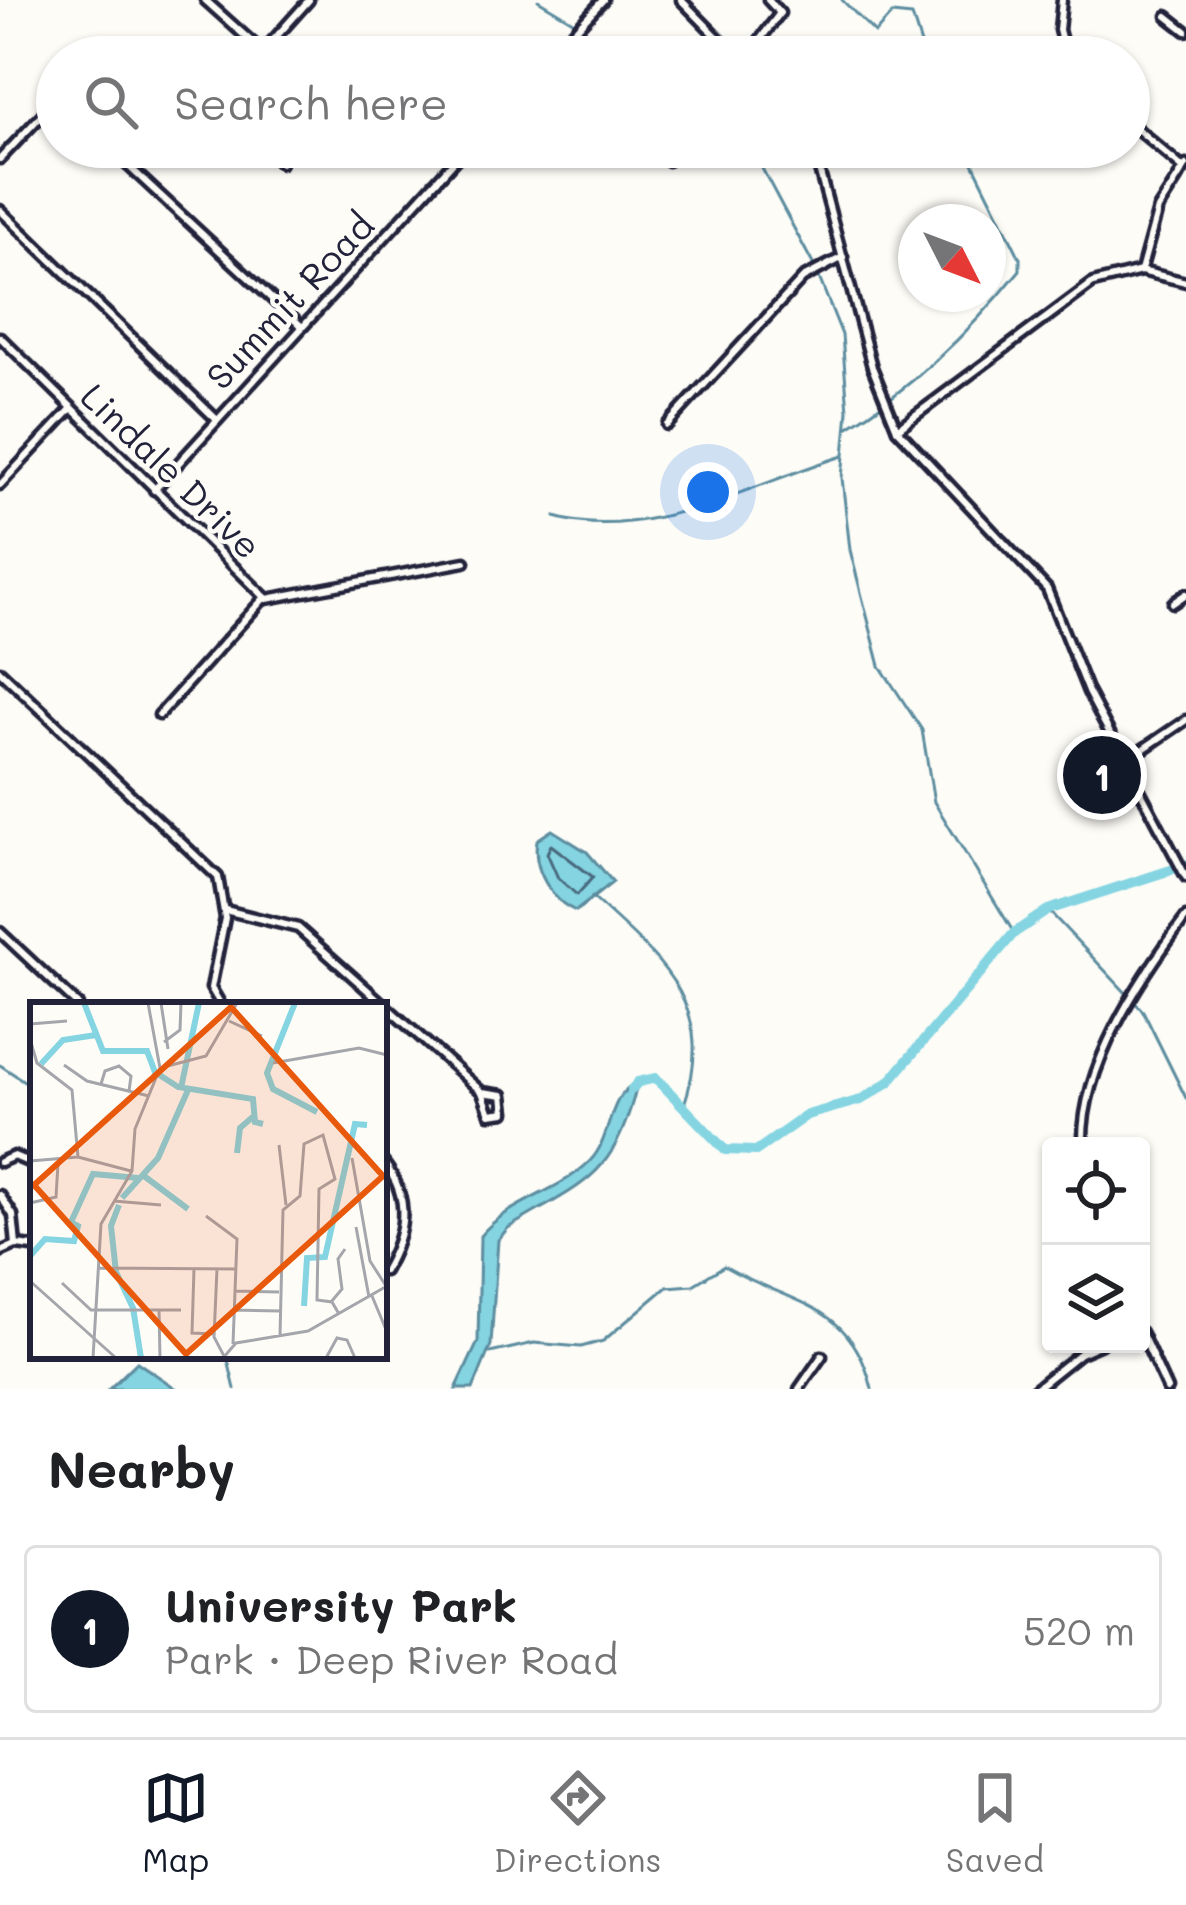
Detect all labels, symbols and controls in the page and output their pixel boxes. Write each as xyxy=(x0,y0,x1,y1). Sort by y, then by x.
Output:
search box xyxy=(36,36,1150,168)
icon: search xyxy=(78,69,144,135)
text: Search here xyxy=(174,73,448,131)
street label: Summit Road xyxy=(195,202,383,398)
north arrow xyxy=(898,204,1006,312)
street label: Lindale Drive xyxy=(72,372,272,568)
your location xyxy=(678,462,738,522)
pin: 1 xyxy=(1063,730,1141,820)
inset map xyxy=(30,1002,387,1359)
map controls xyxy=(1042,1137,1150,1353)
button: locate xyxy=(1042,1137,1150,1245)
button: layers xyxy=(1042,1245,1150,1353)
text: Nearby xyxy=(48,1434,235,1501)
text: University Park xyxy=(165,1575,517,1633)
text: 1 xyxy=(81,1604,99,1655)
text: 520 m xyxy=(1023,1604,1135,1655)
text: Park · Deep River Road xyxy=(165,1633,618,1684)
tab: Map xyxy=(142,1765,209,1880)
tab: Directions xyxy=(494,1765,661,1880)
tab: Saved xyxy=(946,1765,1044,1880)

